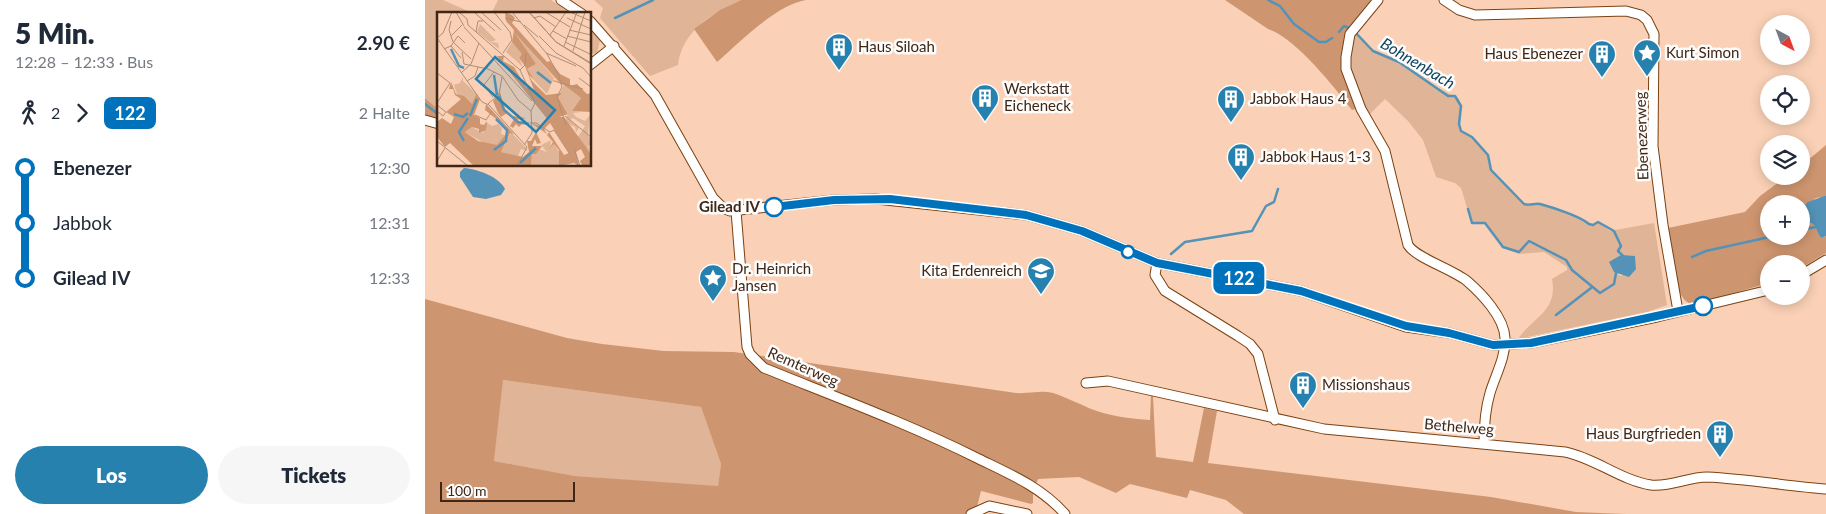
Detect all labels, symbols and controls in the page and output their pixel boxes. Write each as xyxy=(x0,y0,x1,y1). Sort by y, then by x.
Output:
inset map xyxy=(437,12,591,166)
north arrow xyxy=(1760,15,1810,65)
map controls xyxy=(1760,15,1810,305)
text: 5 Min. xyxy=(15,16,95,50)
text: 2.90 € xyxy=(357,31,410,54)
building icon: Haus Siloah xyxy=(824,32,854,71)
water label: Bohnenbach xyxy=(1378,33,1459,92)
place label: Haus Siloah xyxy=(858,37,935,55)
place icon: Kurt Simon xyxy=(1632,38,1662,77)
building icon: Haus Ebenezer xyxy=(1587,39,1617,78)
place label: Kurt Simon xyxy=(1666,43,1739,61)
place label: Haus Ebenezer xyxy=(1484,44,1584,62)
text: 12:28 – 12:33 · Bus xyxy=(15,52,153,71)
button: locate xyxy=(1760,75,1810,125)
place label: Werkstatt Eicheneck xyxy=(1004,79,1071,114)
building icon: Werkstatt Eicheneck xyxy=(970,83,1000,122)
building icon: Jabbok Haus 4 xyxy=(1216,84,1246,123)
place label: Jabbok Haus 4 xyxy=(1250,89,1347,107)
street label: Ebenezerweg xyxy=(1630,91,1652,181)
icon: walk xyxy=(15,99,43,127)
icon: forward xyxy=(68,99,96,127)
text: 122 xyxy=(114,102,146,124)
text: 2 xyxy=(51,103,60,122)
text: 2 Halte xyxy=(359,103,410,122)
button: layers xyxy=(1760,135,1810,185)
building icon: Jabbok Haus 1-3 xyxy=(1226,142,1256,181)
place label: Jabbok Haus 1-3 xyxy=(1260,147,1371,165)
text: Ebenezer xyxy=(53,156,131,179)
text: 12:30 xyxy=(369,158,410,177)
button: + xyxy=(1760,195,1810,245)
place label: Gilead IV xyxy=(699,197,761,215)
marker: Gilead IV xyxy=(764,197,784,217)
text: Jabbok xyxy=(53,211,112,234)
text: 12:31 xyxy=(369,213,410,232)
unlabelled marker xyxy=(1121,245,1135,259)
button: − xyxy=(1760,255,1810,305)
school or university icon: Kita Erdenreich xyxy=(1026,256,1056,295)
place label: Dr. Heinrich Jansen xyxy=(732,259,811,294)
place label: Kita Erdenreich xyxy=(921,261,1022,279)
line badge: 122 xyxy=(1210,262,1268,294)
place icon: Dr. Heinrich Jansen xyxy=(698,263,728,302)
text: Gilead IV xyxy=(53,266,130,289)
text: 122 xyxy=(1223,267,1255,289)
text: 12:33 xyxy=(369,268,410,287)
unlabelled marker xyxy=(1693,296,1713,316)
street label: Remterweg xyxy=(765,343,842,390)
building icon: Missionshaus xyxy=(1288,370,1318,409)
place label: Missionshaus xyxy=(1322,375,1410,393)
street label: Bethelweg xyxy=(1423,414,1495,438)
building icon: Haus Burgfrieden xyxy=(1705,419,1735,458)
place label: Haus Burgfrieden xyxy=(1586,424,1701,442)
button: Los xyxy=(15,446,208,504)
button: Tickets xyxy=(218,446,410,504)
scale bar xyxy=(440,479,575,502)
text: 100 m xyxy=(447,482,486,499)

